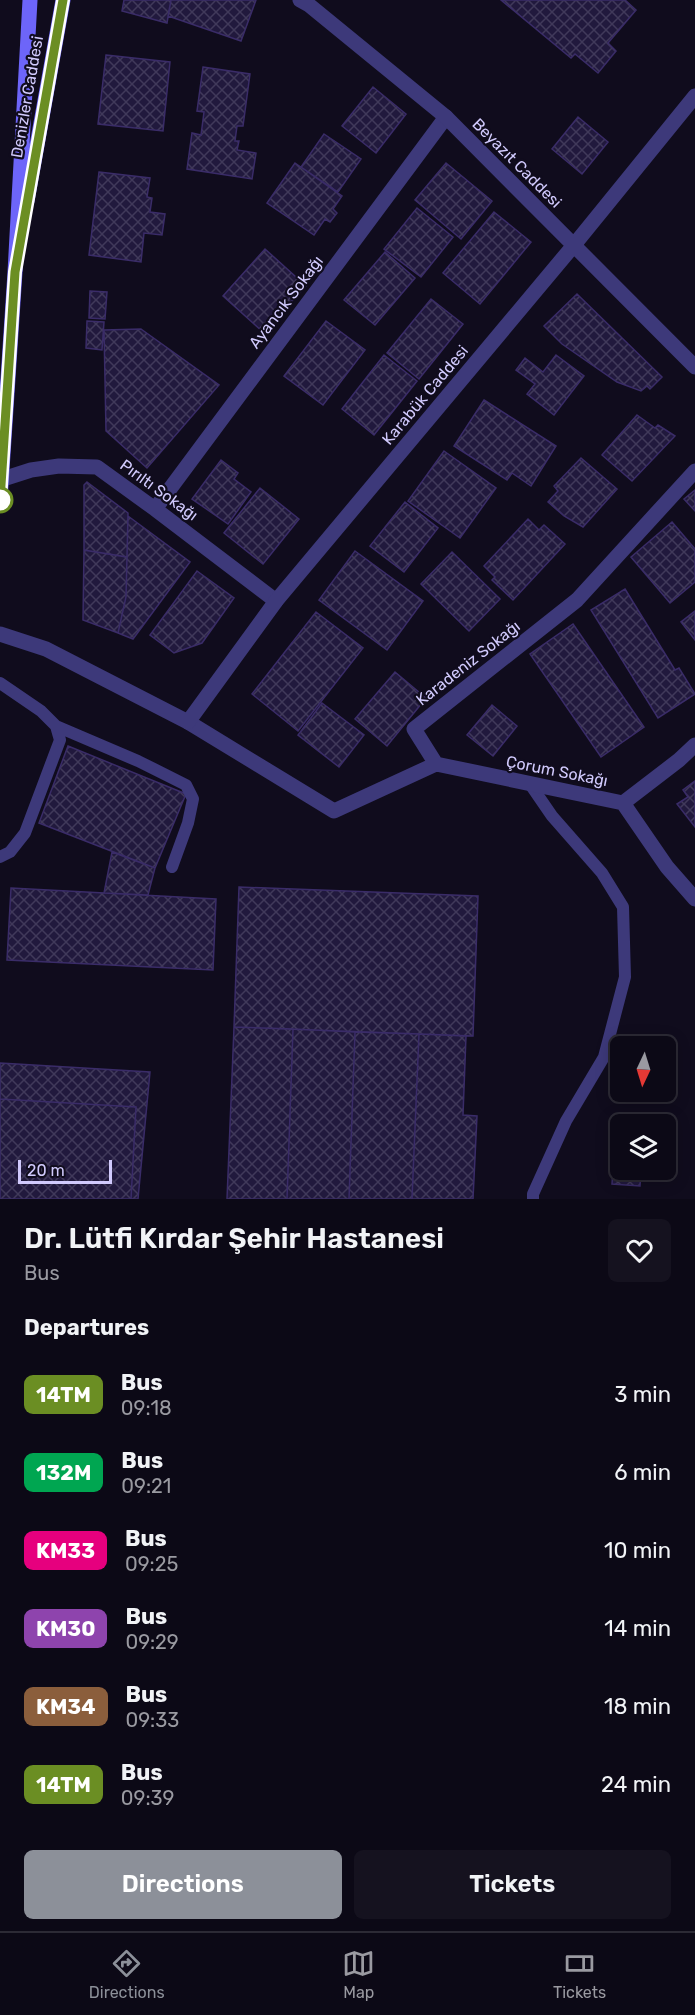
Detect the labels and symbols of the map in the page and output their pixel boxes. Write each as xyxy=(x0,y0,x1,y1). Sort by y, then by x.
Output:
street label: Denizler Caddesi xyxy=(7,34,47,160)
street label: Beyazıt Caddesi xyxy=(468,114,566,212)
street label: Ayancık Sokağı xyxy=(245,252,327,352)
street label: Karabük Caddesi xyxy=(378,341,472,449)
street label: Pırıltı Sokağı xyxy=(116,455,202,525)
unlabelled marker xyxy=(0,487,13,513)
street label: Karadeniz Sokağı xyxy=(412,617,524,709)
street label: Çorum Sokağı xyxy=(505,752,609,790)
north arrow xyxy=(610,1036,676,1102)
scale bar xyxy=(18,1157,112,1184)

